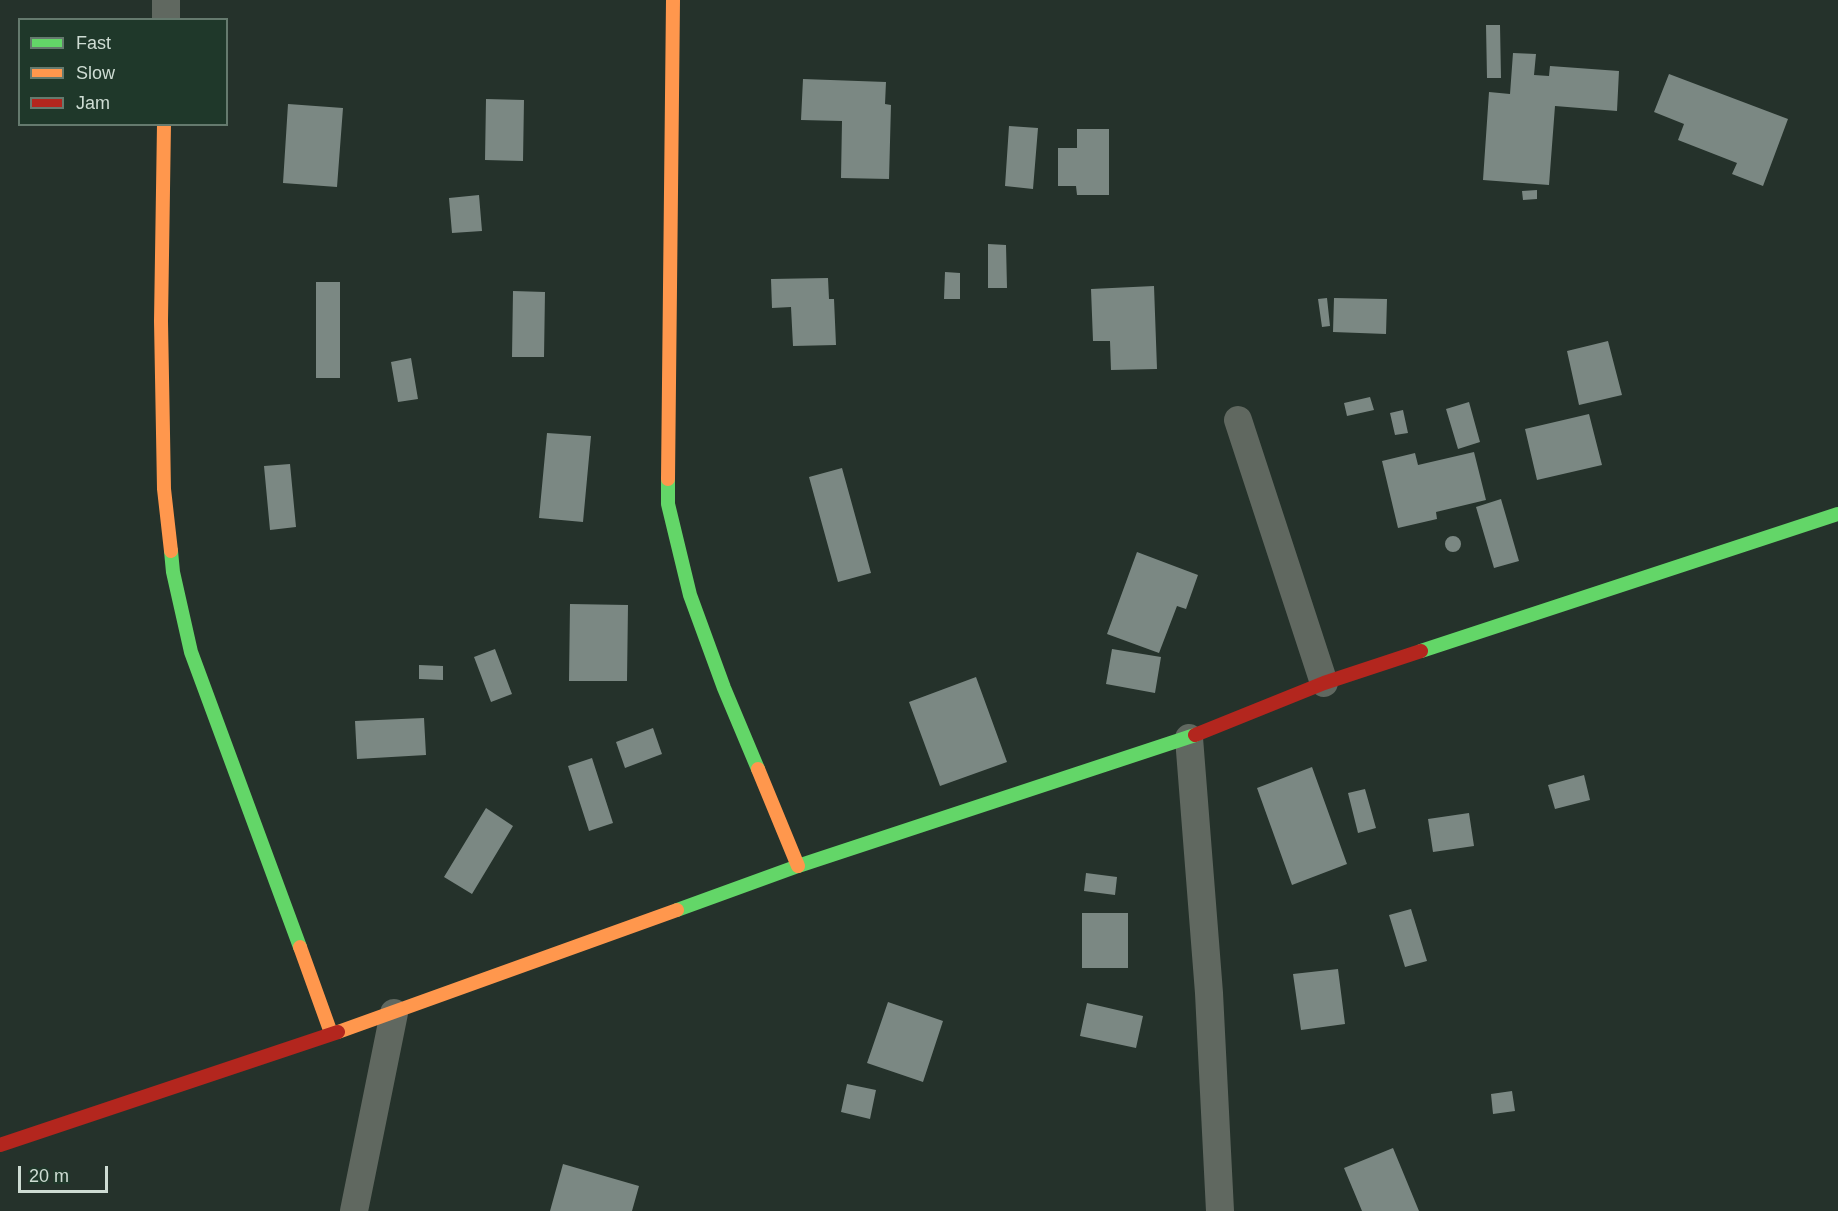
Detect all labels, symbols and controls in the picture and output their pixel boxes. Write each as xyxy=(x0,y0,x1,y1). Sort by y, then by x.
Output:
legend xyxy=(18,18,228,126)
text: Fast xyxy=(76,33,111,53)
text: Slow xyxy=(76,63,115,83)
text: Jam xyxy=(76,93,110,113)
scale bar xyxy=(21,1154,111,1192)
text: 20 m xyxy=(29,1166,69,1186)

